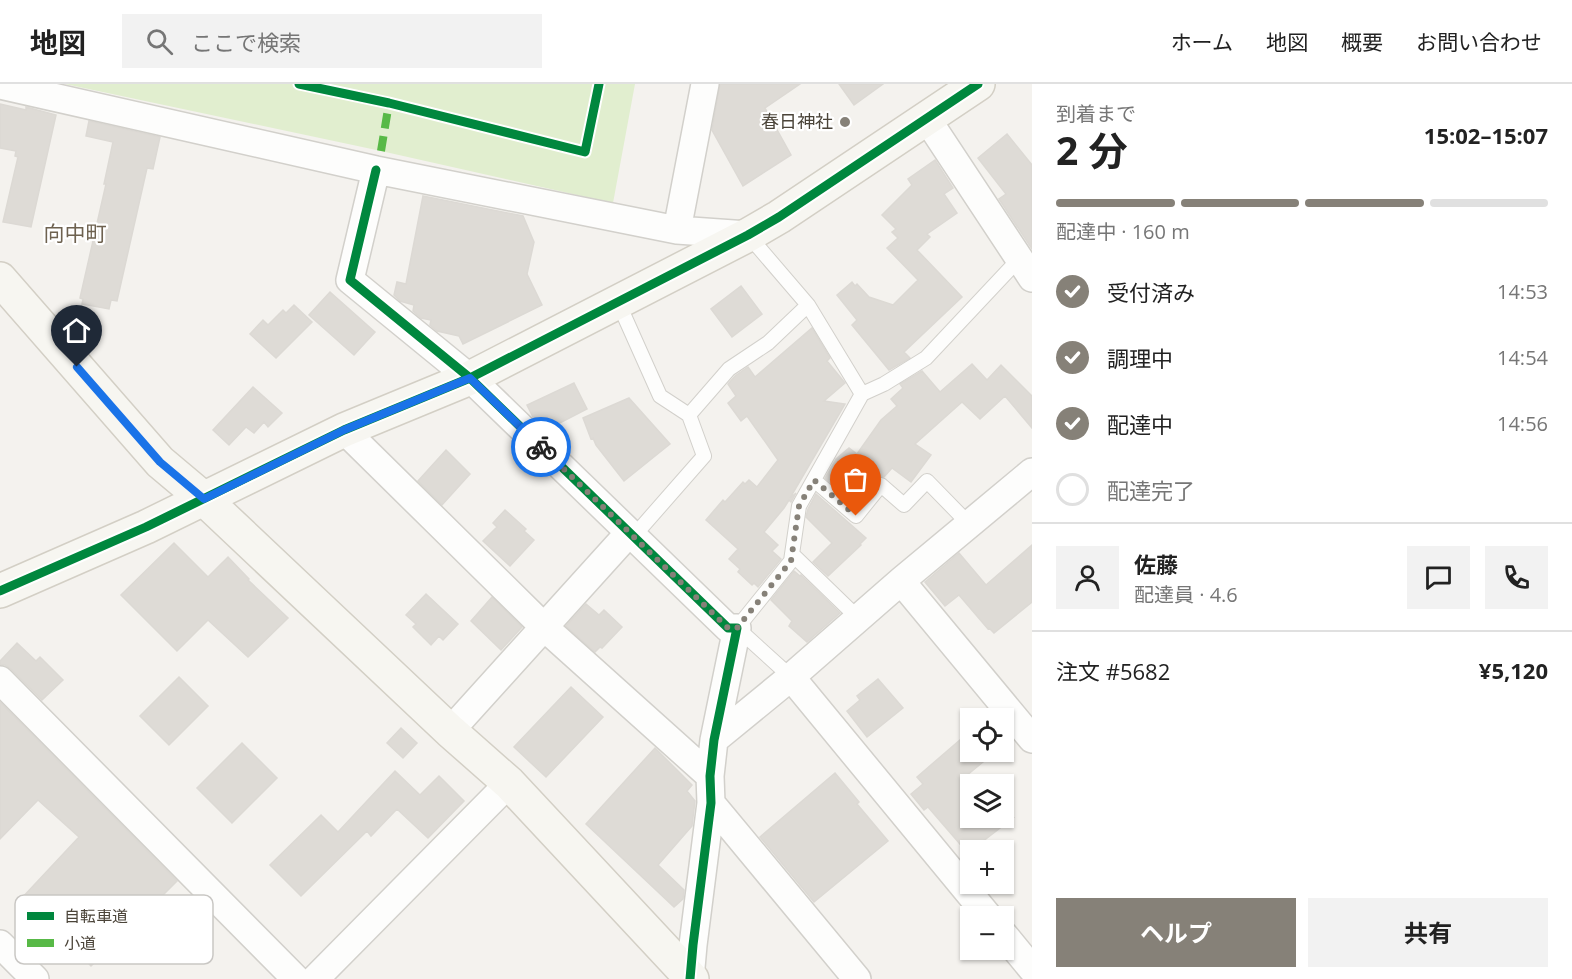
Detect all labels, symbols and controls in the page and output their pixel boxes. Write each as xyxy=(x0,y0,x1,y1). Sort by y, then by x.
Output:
search box xyxy=(122,14,542,68)
text: 地図 xyxy=(30,23,86,61)
icon: search xyxy=(143,25,176,58)
text: ここで検索 xyxy=(191,27,301,57)
text: ホーム xyxy=(1171,28,1233,56)
text: 地図 xyxy=(1266,28,1308,56)
text: 概要 xyxy=(1341,28,1383,56)
text: お問い合わせ xyxy=(1416,28,1542,56)
text: 到着まで xyxy=(1056,100,1136,127)
place label: 春日神社 xyxy=(761,109,833,133)
marker: 春日神社 xyxy=(838,115,852,129)
text: 15:02–15:07 xyxy=(1424,120,1548,150)
text: 2 分 xyxy=(1056,123,1127,176)
text: 配達中 · 160 m xyxy=(1056,218,1190,245)
district label: 向中町 xyxy=(44,219,107,247)
icon: check xyxy=(1056,275,1089,308)
text: 受付済み xyxy=(1107,277,1195,307)
text: 14:53 xyxy=(1497,278,1548,305)
pin xyxy=(51,305,102,367)
icon: home xyxy=(60,314,93,347)
icon: check xyxy=(1056,341,1089,374)
text: 調理中 xyxy=(1107,343,1173,373)
text: 14:54 xyxy=(1497,344,1548,371)
icon: check xyxy=(1056,407,1089,440)
text: 配達中 xyxy=(1107,409,1173,439)
text: 14:56 xyxy=(1497,410,1548,437)
courier xyxy=(511,417,571,477)
icon: bike xyxy=(525,431,558,464)
pin xyxy=(830,454,881,516)
icon: bag xyxy=(839,463,872,496)
text: 配達完了 xyxy=(1107,475,1195,505)
button: person xyxy=(1056,546,1119,609)
button: chat xyxy=(1407,546,1470,609)
button: phone xyxy=(1485,546,1548,609)
text: 佐藤 xyxy=(1134,549,1178,579)
text: 配達員 · 4.6 xyxy=(1134,581,1238,608)
text: ¥5,120 xyxy=(1479,655,1548,685)
text: 注文 #5682 xyxy=(1056,656,1170,686)
map controls xyxy=(960,708,1014,960)
button: locate xyxy=(960,708,1014,762)
button: layers xyxy=(960,774,1014,828)
button: + xyxy=(960,840,1014,894)
legend xyxy=(15,895,213,964)
button: ヘルプ xyxy=(1056,898,1296,967)
button: 共有 xyxy=(1308,898,1548,967)
text: 自転車道 xyxy=(64,905,128,927)
button: − xyxy=(960,906,1014,960)
text: 小道 xyxy=(64,932,96,954)

